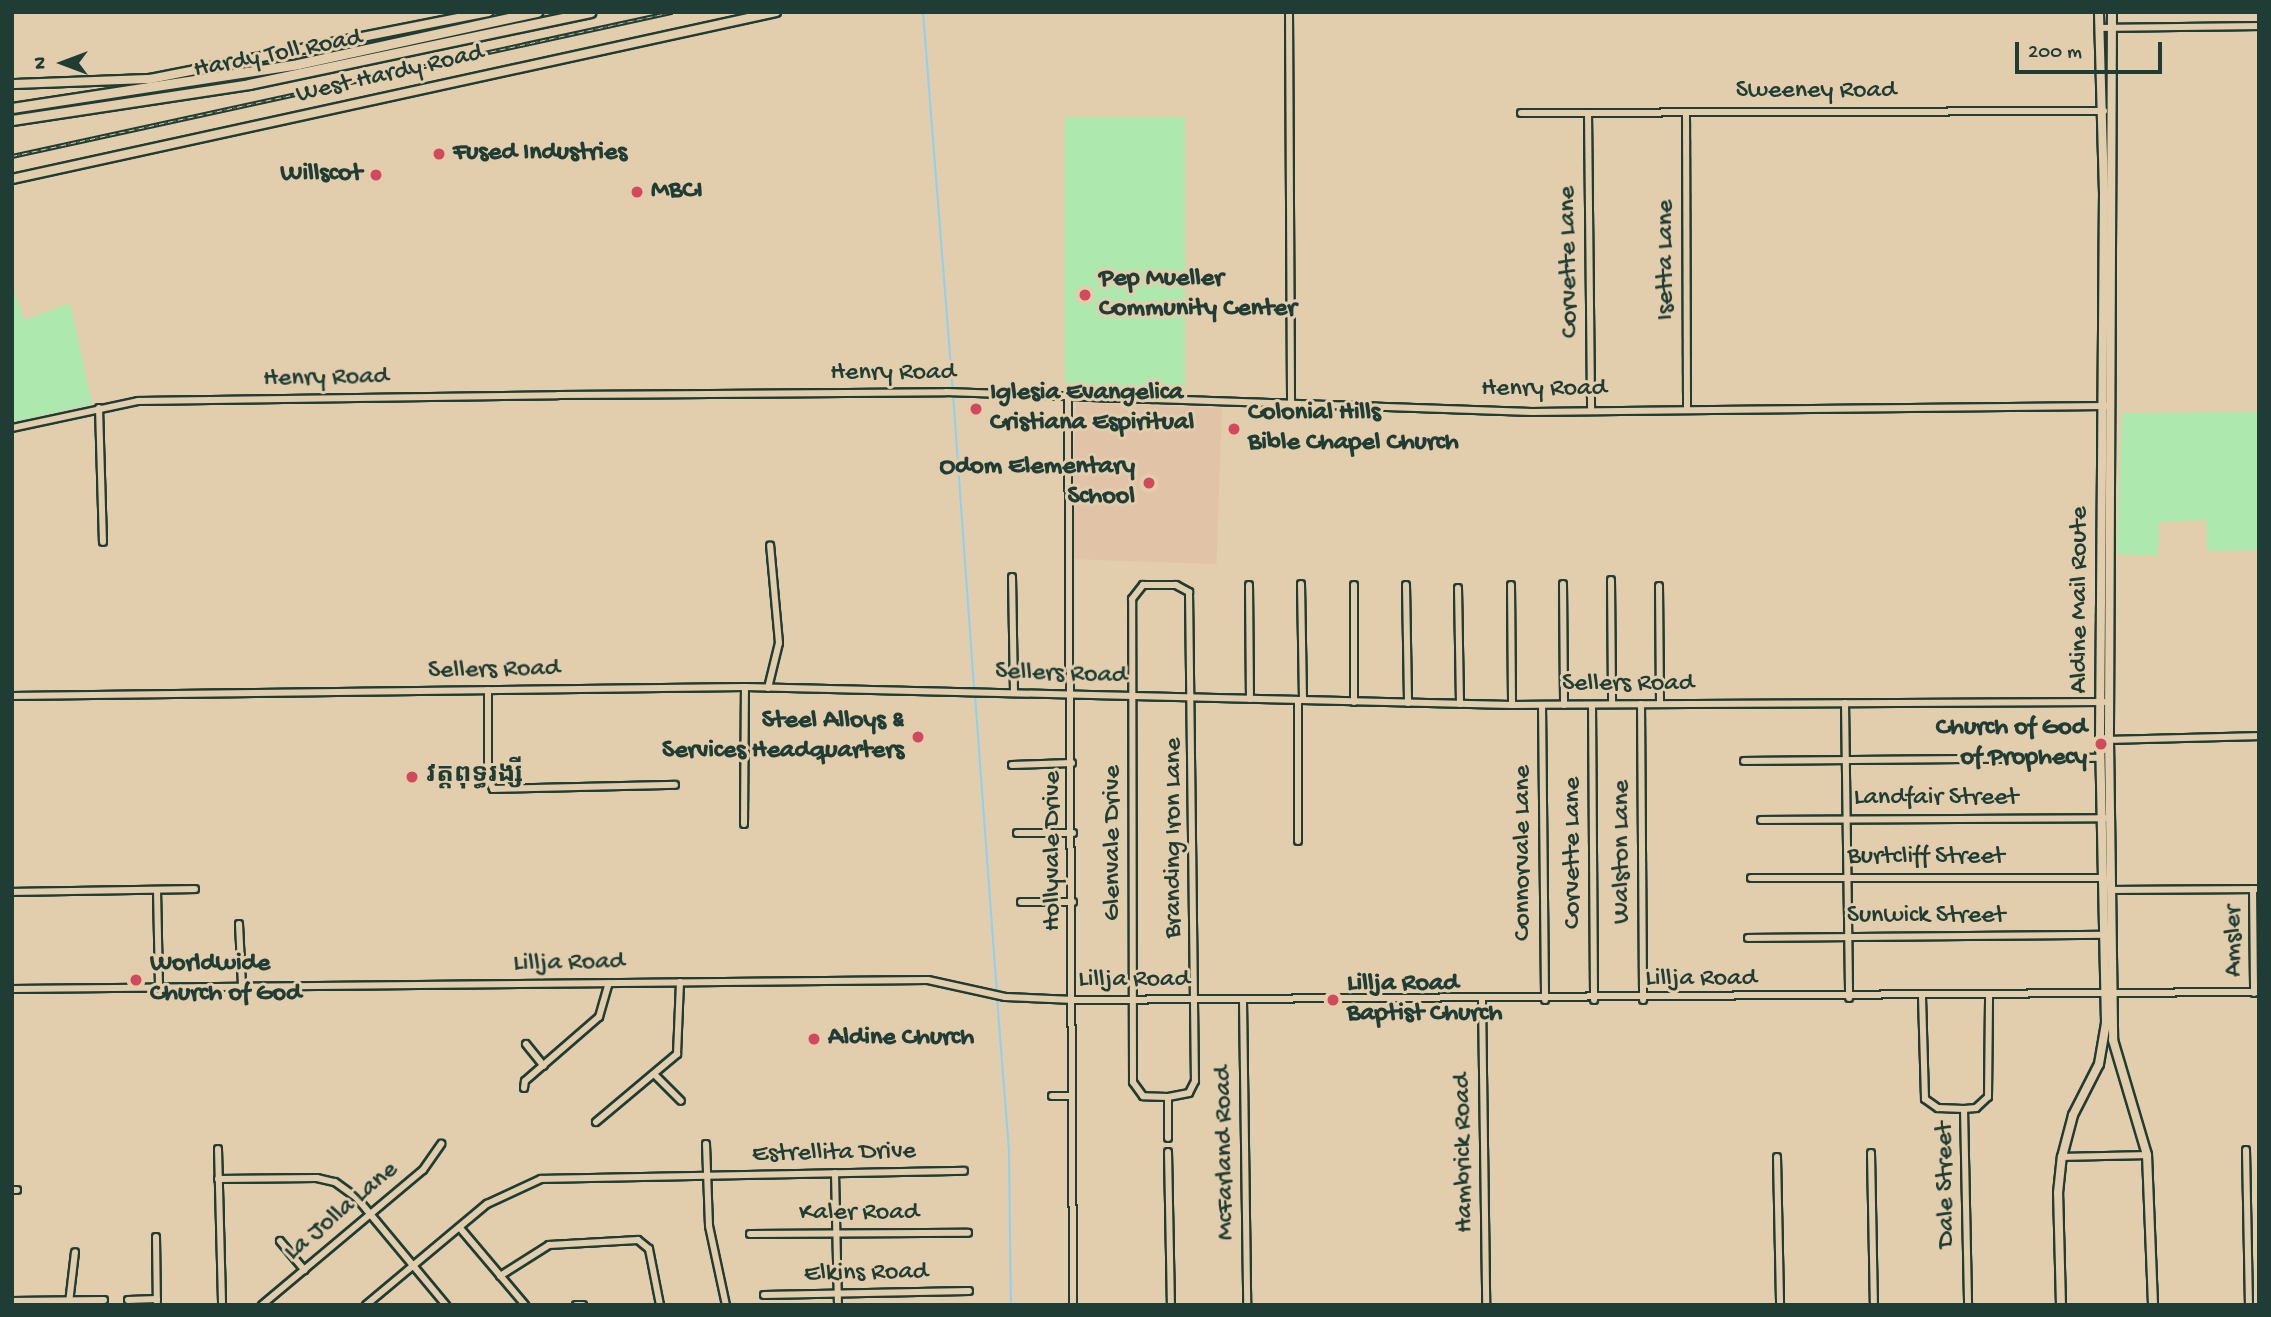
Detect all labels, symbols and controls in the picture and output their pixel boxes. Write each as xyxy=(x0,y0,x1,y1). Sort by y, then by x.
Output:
street label: Hardy Toll Road xyxy=(191,23,365,87)
north arrow xyxy=(28,28,98,98)
scale bar xyxy=(2019,28,2166,72)
street label: West Hardy Road xyxy=(293,38,487,112)
text: 200 m xyxy=(2028,41,2082,66)
text: N xyxy=(30,57,53,69)
street label: Sweeney Road xyxy=(1736,76,1896,108)
place label: Fused Industries xyxy=(453,138,627,170)
marker: Fused Industries xyxy=(431,146,447,162)
place label: Willscot xyxy=(280,159,362,191)
marker: Willscot xyxy=(368,167,384,183)
place label: MBCI xyxy=(651,176,703,208)
marker: MBCI xyxy=(629,184,645,200)
street label: Corvette Lane xyxy=(1553,186,1587,338)
street label: Isetta Lane xyxy=(1651,200,1683,320)
place label: Pep Mueller Community Center xyxy=(1099,264,1296,326)
marker: Pep Mueller Community Center xyxy=(1077,287,1093,303)
street label: Henry Road xyxy=(830,358,956,390)
street label: Henry Road xyxy=(263,362,389,396)
street label: Henry Road xyxy=(1481,374,1607,406)
place label: Iglesia Evangelica Cristiana Espiritual xyxy=(990,378,1194,440)
place label: Colonial Hills Bible Chapel Church xyxy=(1248,398,1459,460)
marker: Iglesia Evangelica Cristiana Espiritual xyxy=(968,401,984,417)
marker: Colonial Hills Bible Chapel Church xyxy=(1226,421,1242,437)
place label: Odom Elementary School xyxy=(939,452,1135,514)
marker: Odom Elementary School xyxy=(1141,475,1157,491)
street label: Aldine Mail Route xyxy=(2065,506,2097,694)
street label: Sellers Road xyxy=(428,654,560,688)
street label: Sellers Road xyxy=(994,657,1128,693)
street label: Sellers Road xyxy=(1562,669,1694,701)
place label: Steel Alloys & Services Headquarters xyxy=(662,706,904,768)
place label: Church of God of Prophecy xyxy=(1936,713,2087,774)
marker: Steel Alloys & Services Headquarters xyxy=(910,729,926,745)
marker: Church of God of Prophecy xyxy=(2093,736,2109,752)
street label: Branding Iron Lane xyxy=(1159,738,1191,938)
place label: វត្តពុទ្ធរង្សី xyxy=(426,761,523,793)
street label: Glenvale Drive xyxy=(1098,765,1130,921)
street label: Connorvale Lane xyxy=(1508,765,1540,941)
marker: វត្តពុទ្ធរង្សី xyxy=(404,769,420,785)
street label: Hollyvale Drive xyxy=(1038,771,1070,931)
street label: Corvette Lane xyxy=(1558,777,1590,929)
street label: Walston Lane xyxy=(1607,780,1639,924)
street label: Landfair Street xyxy=(1854,783,2018,815)
street label: Burtcliff Street xyxy=(1848,842,2004,874)
street label: Sunwick Street xyxy=(1847,901,2005,933)
street label: Amsler xyxy=(2219,905,2251,977)
street label: Lillja Road xyxy=(513,947,625,981)
place label: Worldwide Church of God xyxy=(150,949,301,1010)
street label: Lillja Road xyxy=(1645,964,1757,996)
street label: Lillja Road xyxy=(1078,965,1190,997)
place label: Lillja Road Baptist Church xyxy=(1347,969,1502,1030)
marker: Worldwide Church of God xyxy=(128,972,144,988)
marker: Lillja Road Baptist Church xyxy=(1325,992,1341,1008)
place label: Aldine Church xyxy=(828,1023,974,1055)
marker: Aldine Church xyxy=(806,1031,822,1047)
street label: McFarland Road xyxy=(1209,1065,1243,1241)
street label: Hambrick Road xyxy=(1448,1073,1482,1233)
street label: Dale Street xyxy=(1930,1122,1964,1248)
street label: Estrellita Drive xyxy=(752,1137,916,1171)
street label: La Jolla Lane xyxy=(279,1155,405,1269)
street label: Kaler Road xyxy=(799,1198,919,1230)
street label: Elkins Road xyxy=(804,1257,928,1291)

